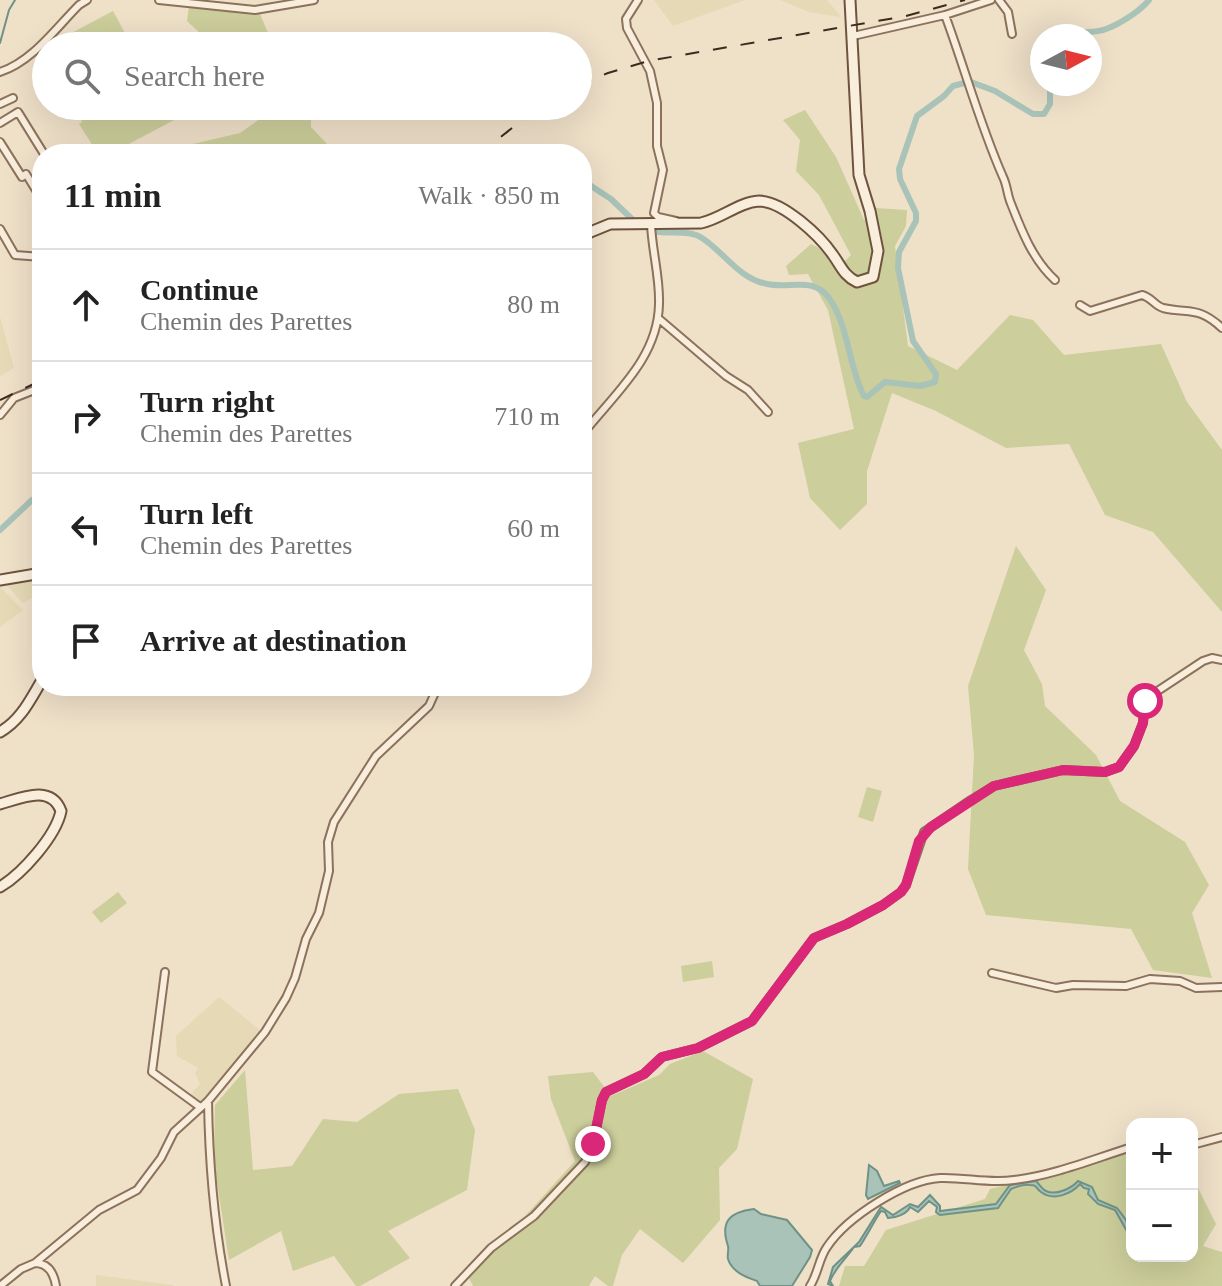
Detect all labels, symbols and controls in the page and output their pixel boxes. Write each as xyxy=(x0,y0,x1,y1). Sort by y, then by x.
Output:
north arrow xyxy=(1030,24,1102,96)
search box xyxy=(32,32,592,120)
icon: search xyxy=(60,54,104,98)
text: Search here xyxy=(124,59,265,92)
text: 11 min xyxy=(64,177,161,214)
text: Walk · 850 m xyxy=(418,181,560,210)
text: Continue xyxy=(140,273,258,306)
icon: ahead xyxy=(64,283,108,327)
text: 80 m xyxy=(507,290,560,319)
text: Chemin des Parettes xyxy=(140,307,352,336)
text: Turn right xyxy=(140,385,275,418)
icon: right xyxy=(64,395,108,439)
text: 710 m xyxy=(494,402,560,431)
text: Chemin des Parettes xyxy=(140,419,352,448)
text: Turn left xyxy=(140,497,253,530)
icon: left xyxy=(64,507,108,551)
text: 60 m xyxy=(507,514,560,543)
text: Chemin des Parettes xyxy=(140,531,352,560)
icon: arrive xyxy=(64,619,108,663)
text: Arrive at destination xyxy=(140,624,407,657)
route start xyxy=(1127,683,1163,719)
map controls xyxy=(1126,1118,1198,1262)
button: + xyxy=(1126,1118,1198,1190)
route end xyxy=(575,1126,611,1162)
button: − xyxy=(1126,1190,1198,1262)

